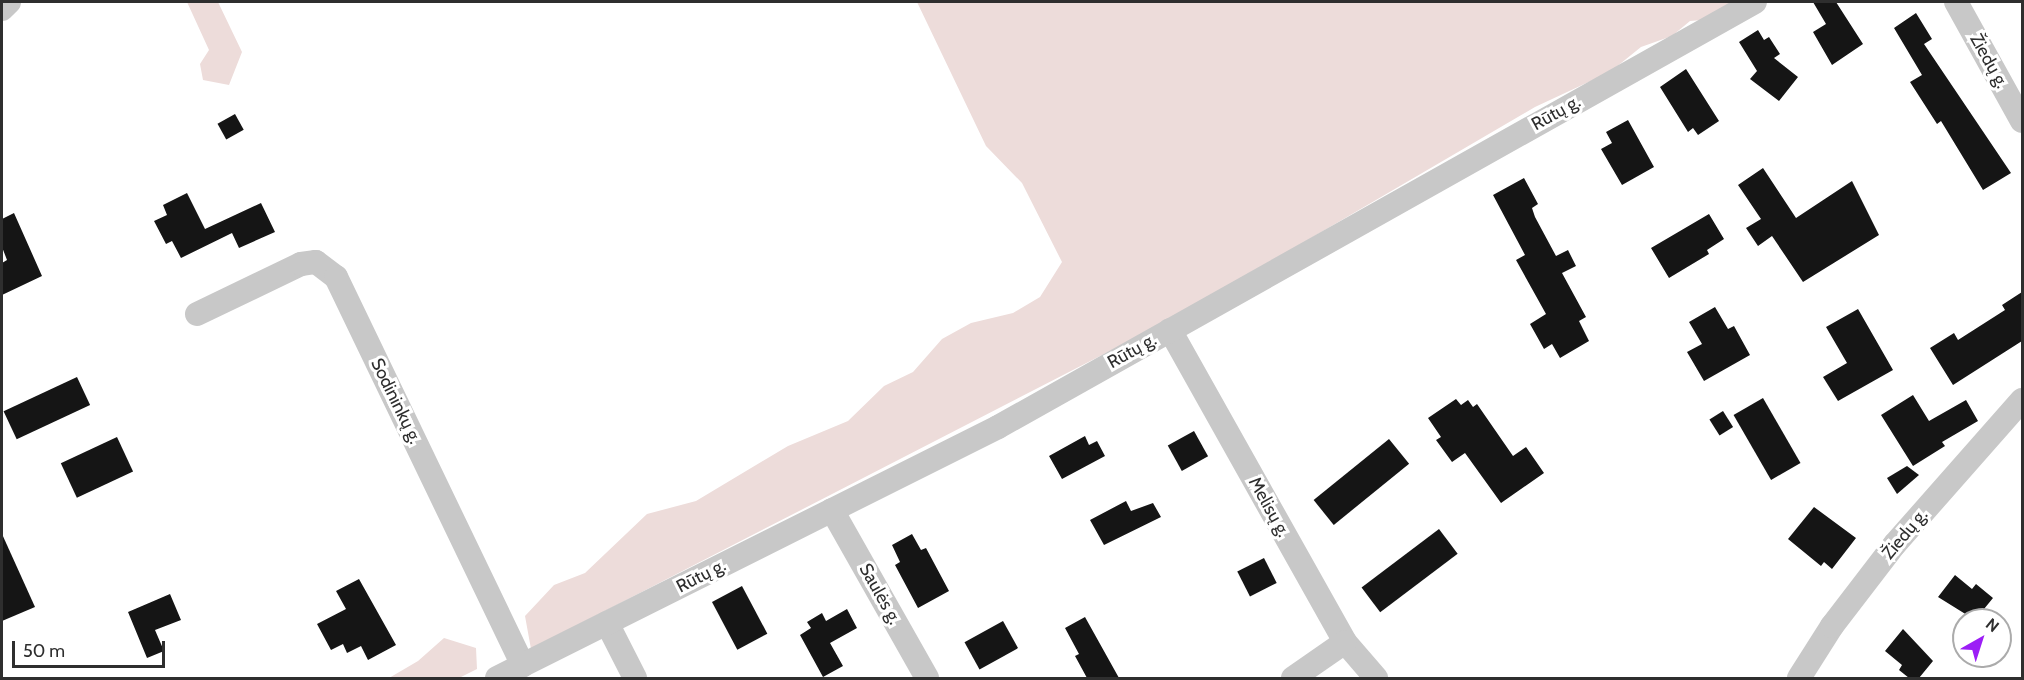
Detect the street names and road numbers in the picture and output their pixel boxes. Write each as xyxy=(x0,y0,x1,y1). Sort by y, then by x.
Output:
street label: Žiedų g. xyxy=(1965,30,2013,92)
street label: Rūtų g. xyxy=(1528,91,1584,135)
street label: Rūtų g. xyxy=(1104,329,1160,373)
street label: Sodininkų g. xyxy=(366,355,426,447)
street label: Melisų g. xyxy=(1244,473,1294,541)
street label: Žiedų g. xyxy=(1878,504,1932,564)
street label: Rūtų g. xyxy=(673,554,729,598)
street label: Saulės g. xyxy=(854,560,906,628)

